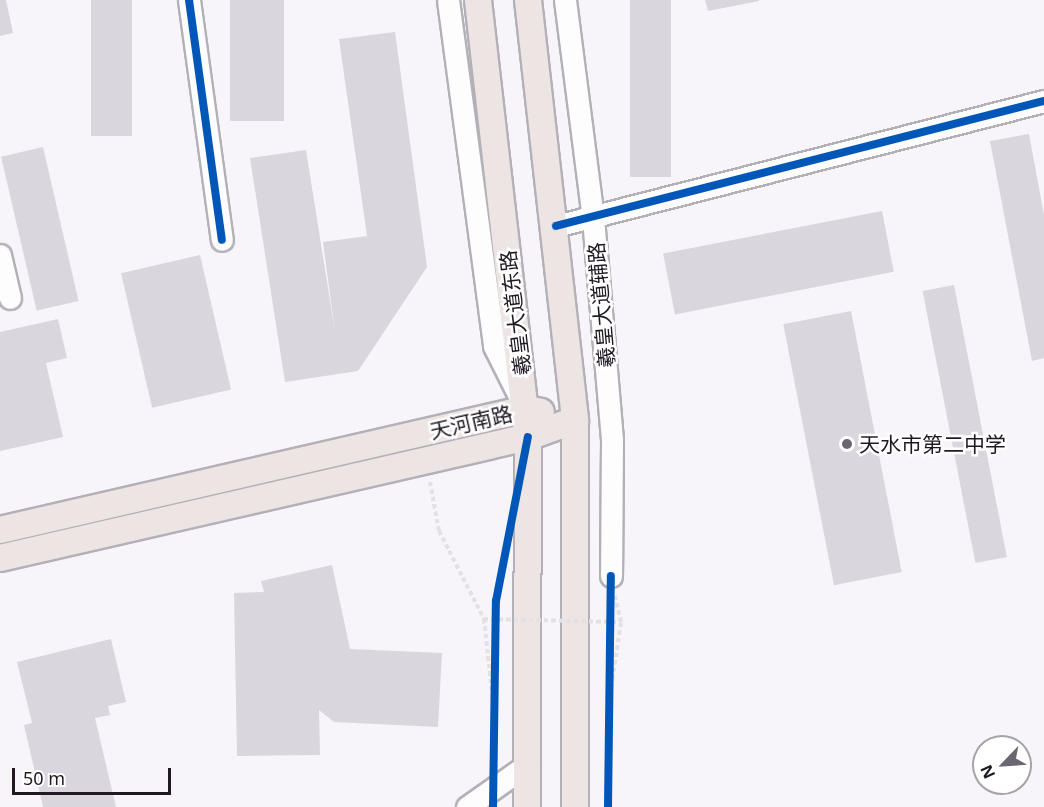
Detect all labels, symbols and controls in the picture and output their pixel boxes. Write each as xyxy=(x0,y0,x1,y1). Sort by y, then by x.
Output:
street label: 羲皇大道辅路 xyxy=(583,241,619,369)
street label: 羲皇大道东路 xyxy=(495,249,535,377)
street label: 天河南路 xyxy=(427,400,515,444)
place label: 天水市第二中学 xyxy=(859,431,1006,457)
marker: 天水市第二中学 xyxy=(840,437,854,451)
north arrow xyxy=(972,735,1032,795)
scale bar xyxy=(15,756,174,794)
text: N xyxy=(975,761,1000,782)
text: 50 m xyxy=(23,766,65,790)

